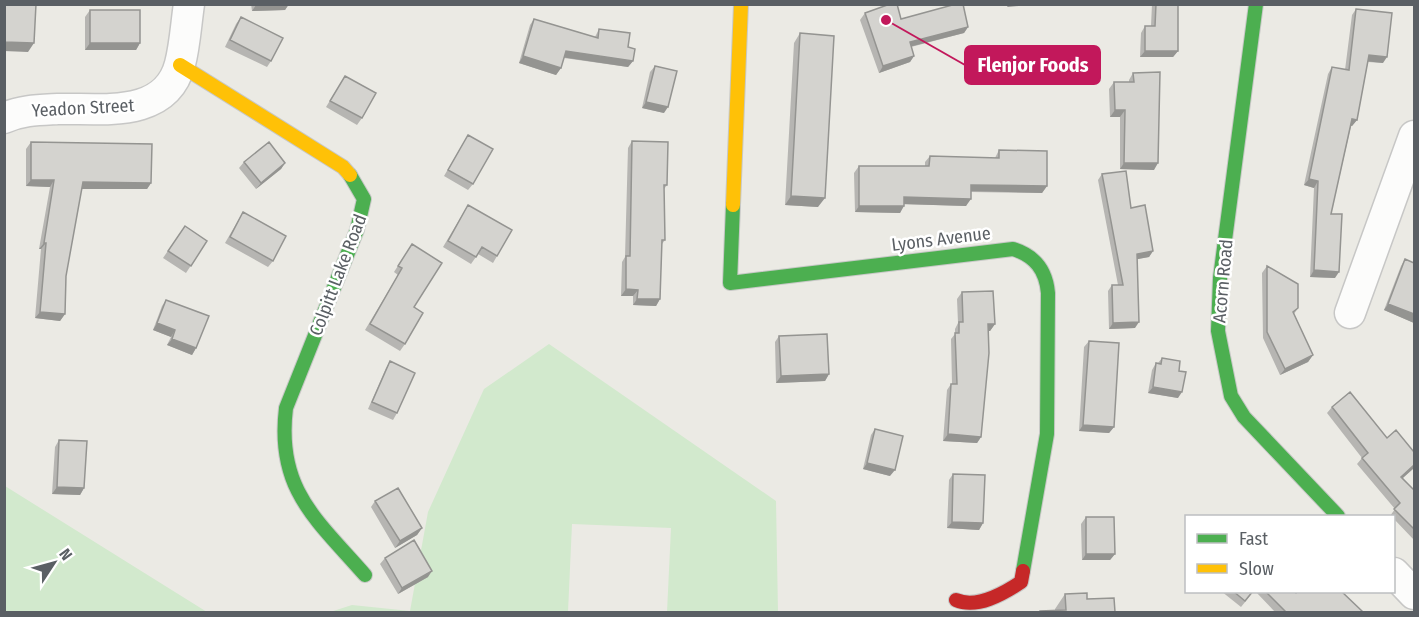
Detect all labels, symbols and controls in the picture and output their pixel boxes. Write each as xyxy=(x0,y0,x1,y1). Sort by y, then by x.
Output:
callout: Flenjor Foods xyxy=(965,46,1100,84)
text: Flenjor Foods xyxy=(977,53,1089,77)
street label: Yeadon Street xyxy=(31,94,135,122)
street label: Colpitt Lake Road xyxy=(305,211,371,339)
street label: Lyons Avenue xyxy=(890,222,992,256)
street label: Acorn Road xyxy=(1208,238,1238,324)
legend xyxy=(1185,515,1395,593)
text: Fast xyxy=(1239,528,1268,550)
north arrow xyxy=(24,533,84,593)
text: N xyxy=(55,545,76,564)
text: Slow xyxy=(1239,558,1274,580)

